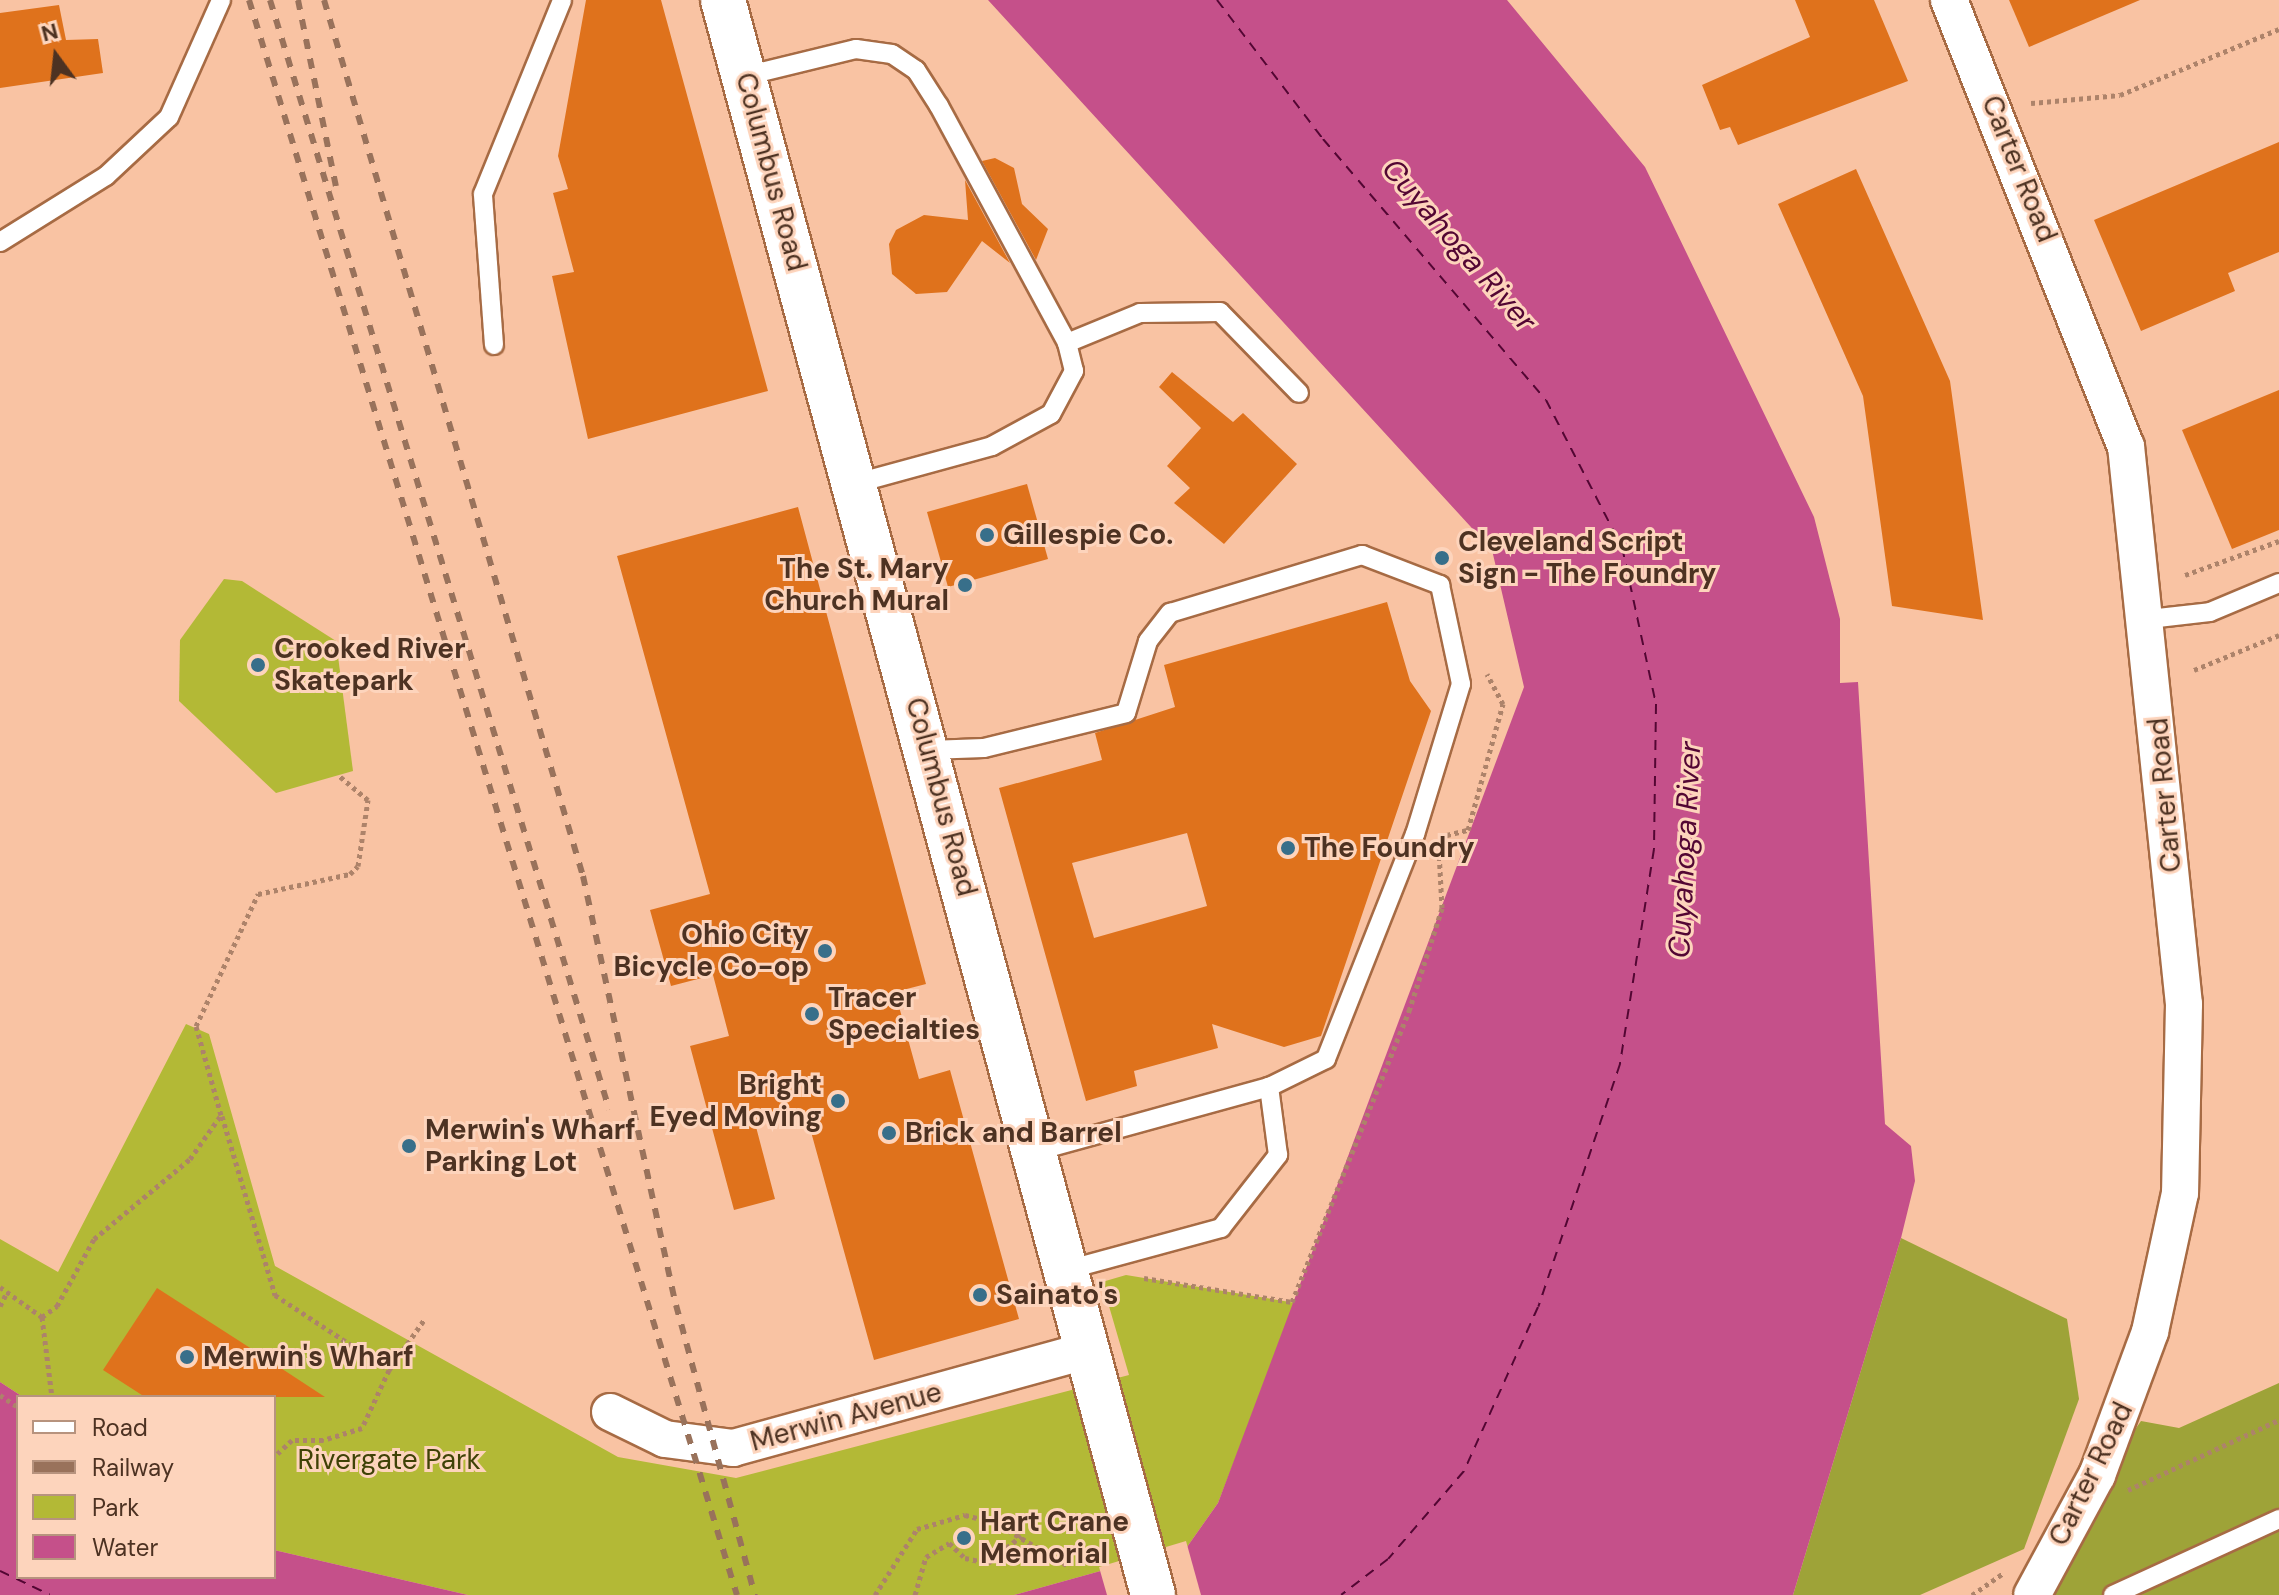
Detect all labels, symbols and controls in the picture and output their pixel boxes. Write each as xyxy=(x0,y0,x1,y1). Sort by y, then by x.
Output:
north arrow xyxy=(16,16,96,96)
text: N xyxy=(38,16,61,48)
street label: Columbus Road xyxy=(728,69,814,275)
street label: Carter Road xyxy=(1974,91,2064,247)
water label: Cuyahoga River xyxy=(1374,151,1544,339)
place label: Gillespie Co. xyxy=(1003,518,1173,552)
place label: Cleveland Script Sign - The Foundry xyxy=(1458,525,1716,591)
marker: Gillespie Co. xyxy=(978,526,996,544)
marker: Cleveland Script Sign - The Foundry xyxy=(1433,549,1451,567)
place label: The St. Mary Church Mural xyxy=(764,552,949,618)
marker: The St. Mary Church Mural xyxy=(956,576,974,594)
place label: Crooked River Skatepark xyxy=(274,632,466,698)
marker: Crooked River Skatepark xyxy=(249,656,267,674)
street label: Columbus Road xyxy=(898,694,984,900)
street label: Carter Road xyxy=(2142,716,2188,874)
water label: Cuyahoga River xyxy=(1661,741,1709,959)
place label: The Foundry xyxy=(1304,831,1475,865)
marker: The Foundry xyxy=(1279,839,1297,857)
place label: Ohio City Bicycle Co-op xyxy=(614,918,809,984)
marker: Ohio City Bicycle Co-op xyxy=(816,942,834,960)
place label: Tracer Specialties xyxy=(828,981,980,1047)
marker: Tracer Specialties xyxy=(803,1005,821,1023)
place label: Bright Eyed Moving xyxy=(649,1068,822,1134)
marker: Bright Eyed Moving xyxy=(829,1092,847,1110)
place label: Merwin's Wharf Parking Lot xyxy=(425,1113,636,1179)
place label: Brick and Barrel xyxy=(905,1116,1122,1150)
marker: Brick and Barrel xyxy=(880,1124,898,1142)
marker: Merwin's Wharf Parking Lot xyxy=(400,1137,418,1155)
place label: Sainato's xyxy=(996,1278,1118,1312)
marker: Sainato's xyxy=(971,1286,989,1304)
place label: Merwin's Wharf xyxy=(203,1340,414,1374)
marker: Merwin's Wharf xyxy=(178,1348,196,1366)
street label: Merwin Avenue xyxy=(747,1375,945,1459)
legend xyxy=(16,1395,276,1579)
street label: Carter Road xyxy=(2042,1397,2140,1551)
text: Road xyxy=(92,1412,148,1443)
park label: Rivergate Park xyxy=(297,1443,481,1477)
text: Railway xyxy=(92,1452,174,1483)
text: Park xyxy=(92,1492,139,1523)
place label: Hart Crane Memorial xyxy=(980,1505,1129,1571)
marker: Hart Crane Memorial xyxy=(955,1529,973,1547)
text: Water xyxy=(92,1532,158,1563)

